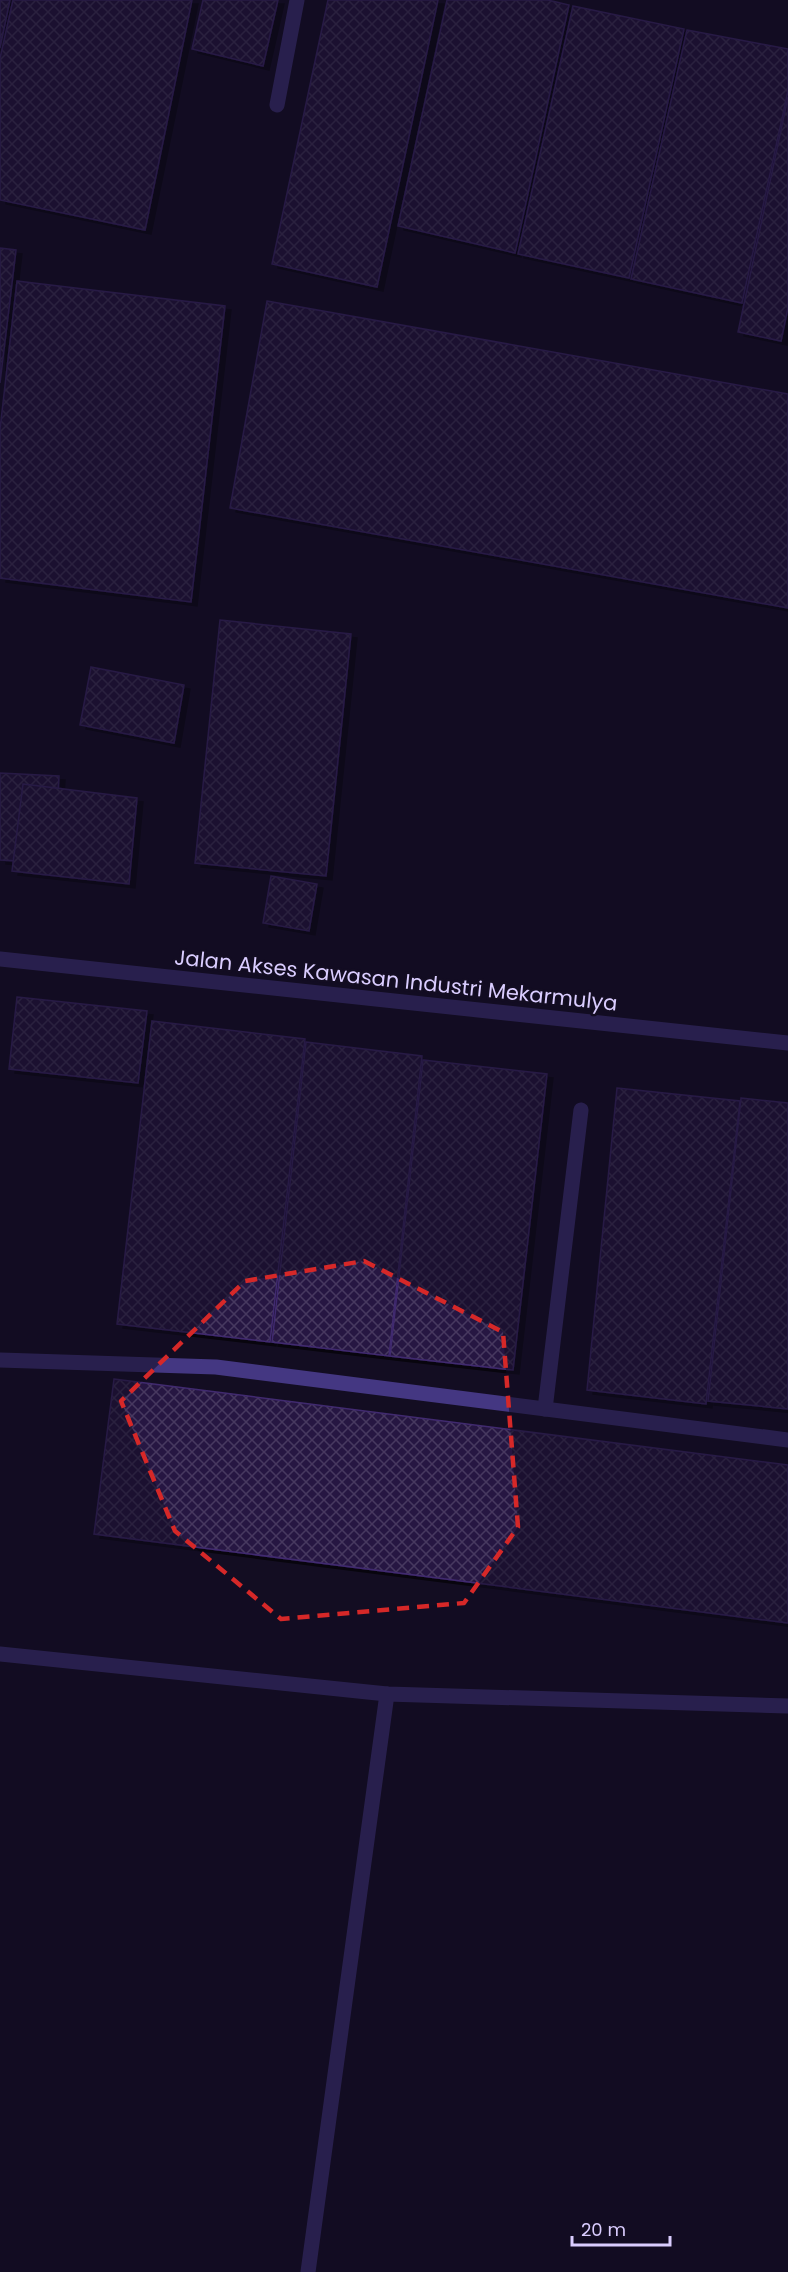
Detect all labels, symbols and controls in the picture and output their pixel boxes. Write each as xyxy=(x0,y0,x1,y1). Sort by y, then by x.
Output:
street label: Jalan Akses Kawasan Industri Mekarmulya xyxy=(173,942,619,1018)
scale bar xyxy=(572,2209,670,2247)
text: 20 m xyxy=(581,2217,626,2242)

